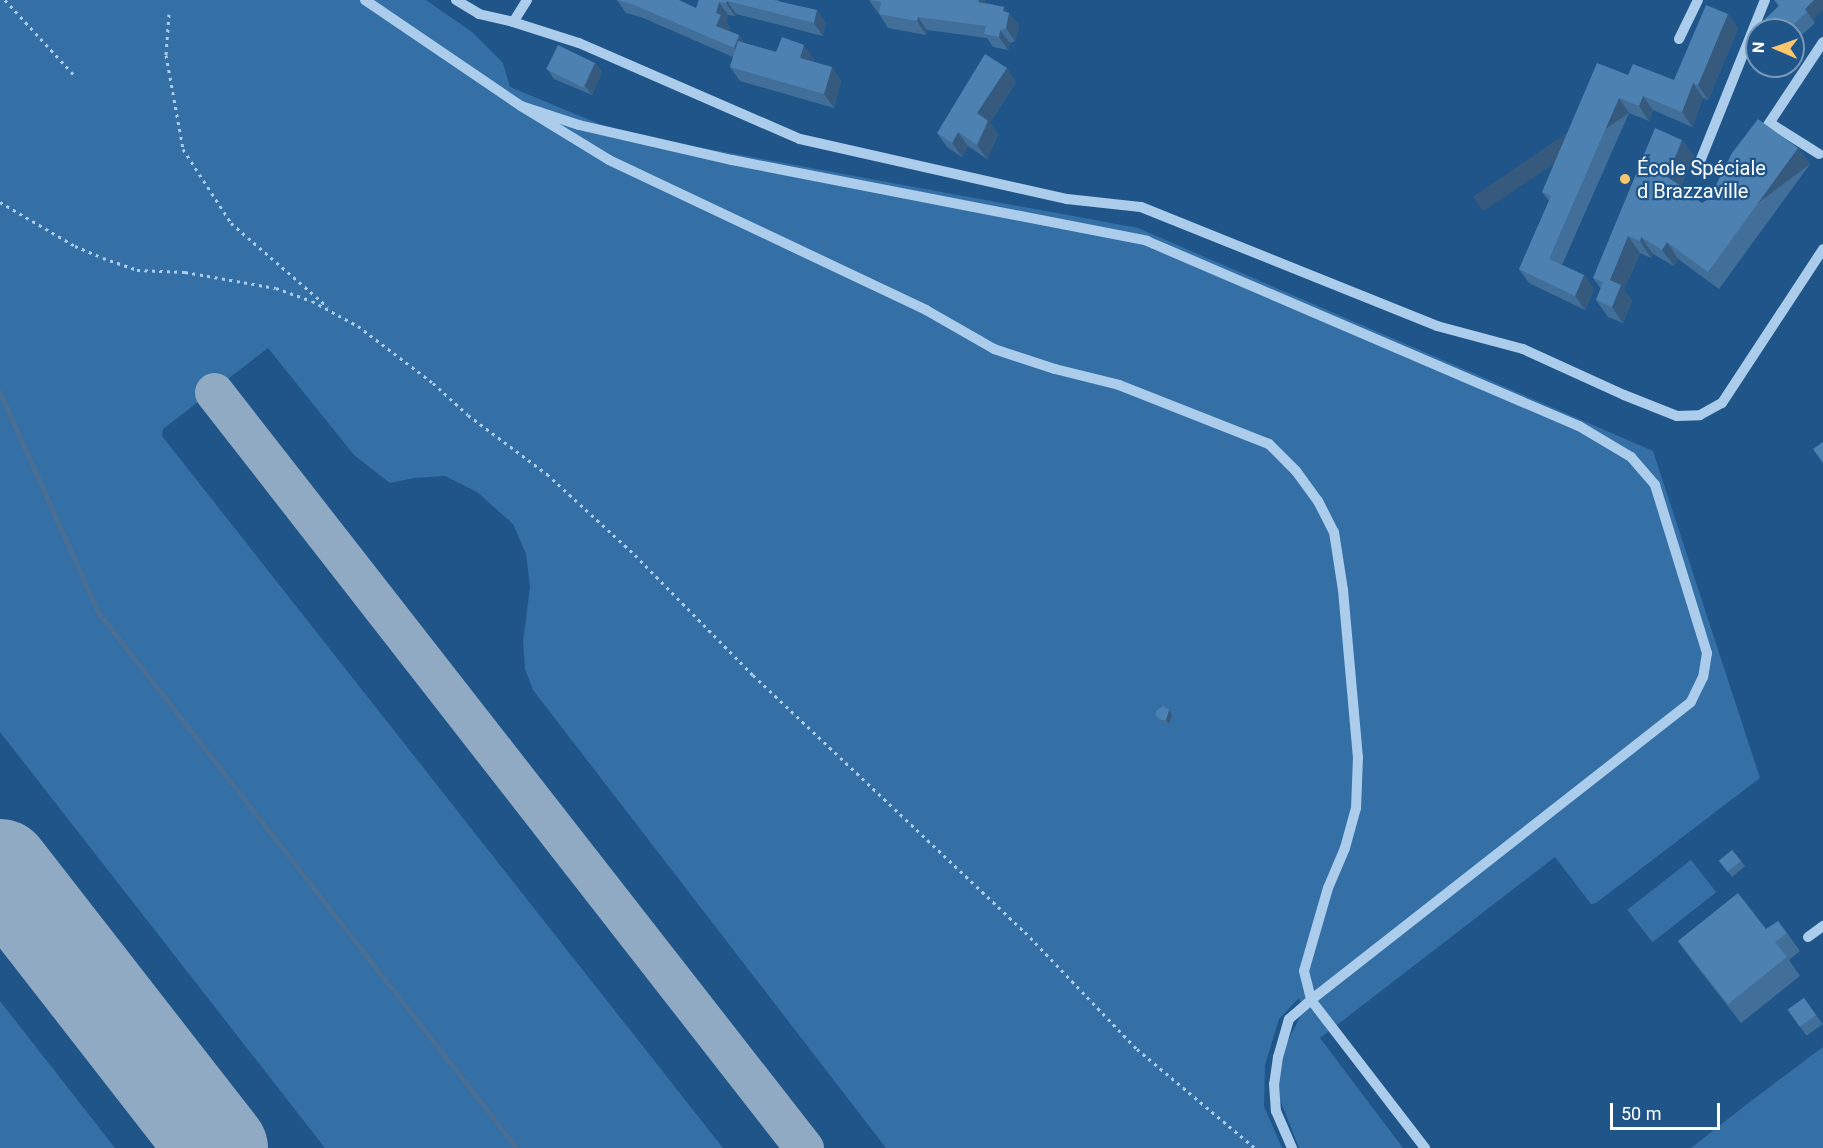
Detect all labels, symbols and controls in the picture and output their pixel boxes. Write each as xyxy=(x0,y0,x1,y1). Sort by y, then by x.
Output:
north arrow xyxy=(1745,18,1805,78)
text: N xyxy=(1749,41,1768,53)
place label: École Spéciale d Brazzaville xyxy=(1637,156,1766,203)
marker: École Spéciale d Brazzaville xyxy=(1618,172,1632,186)
scale bar xyxy=(1613,1091,1722,1129)
text: 50 m xyxy=(1621,1103,1661,1124)

